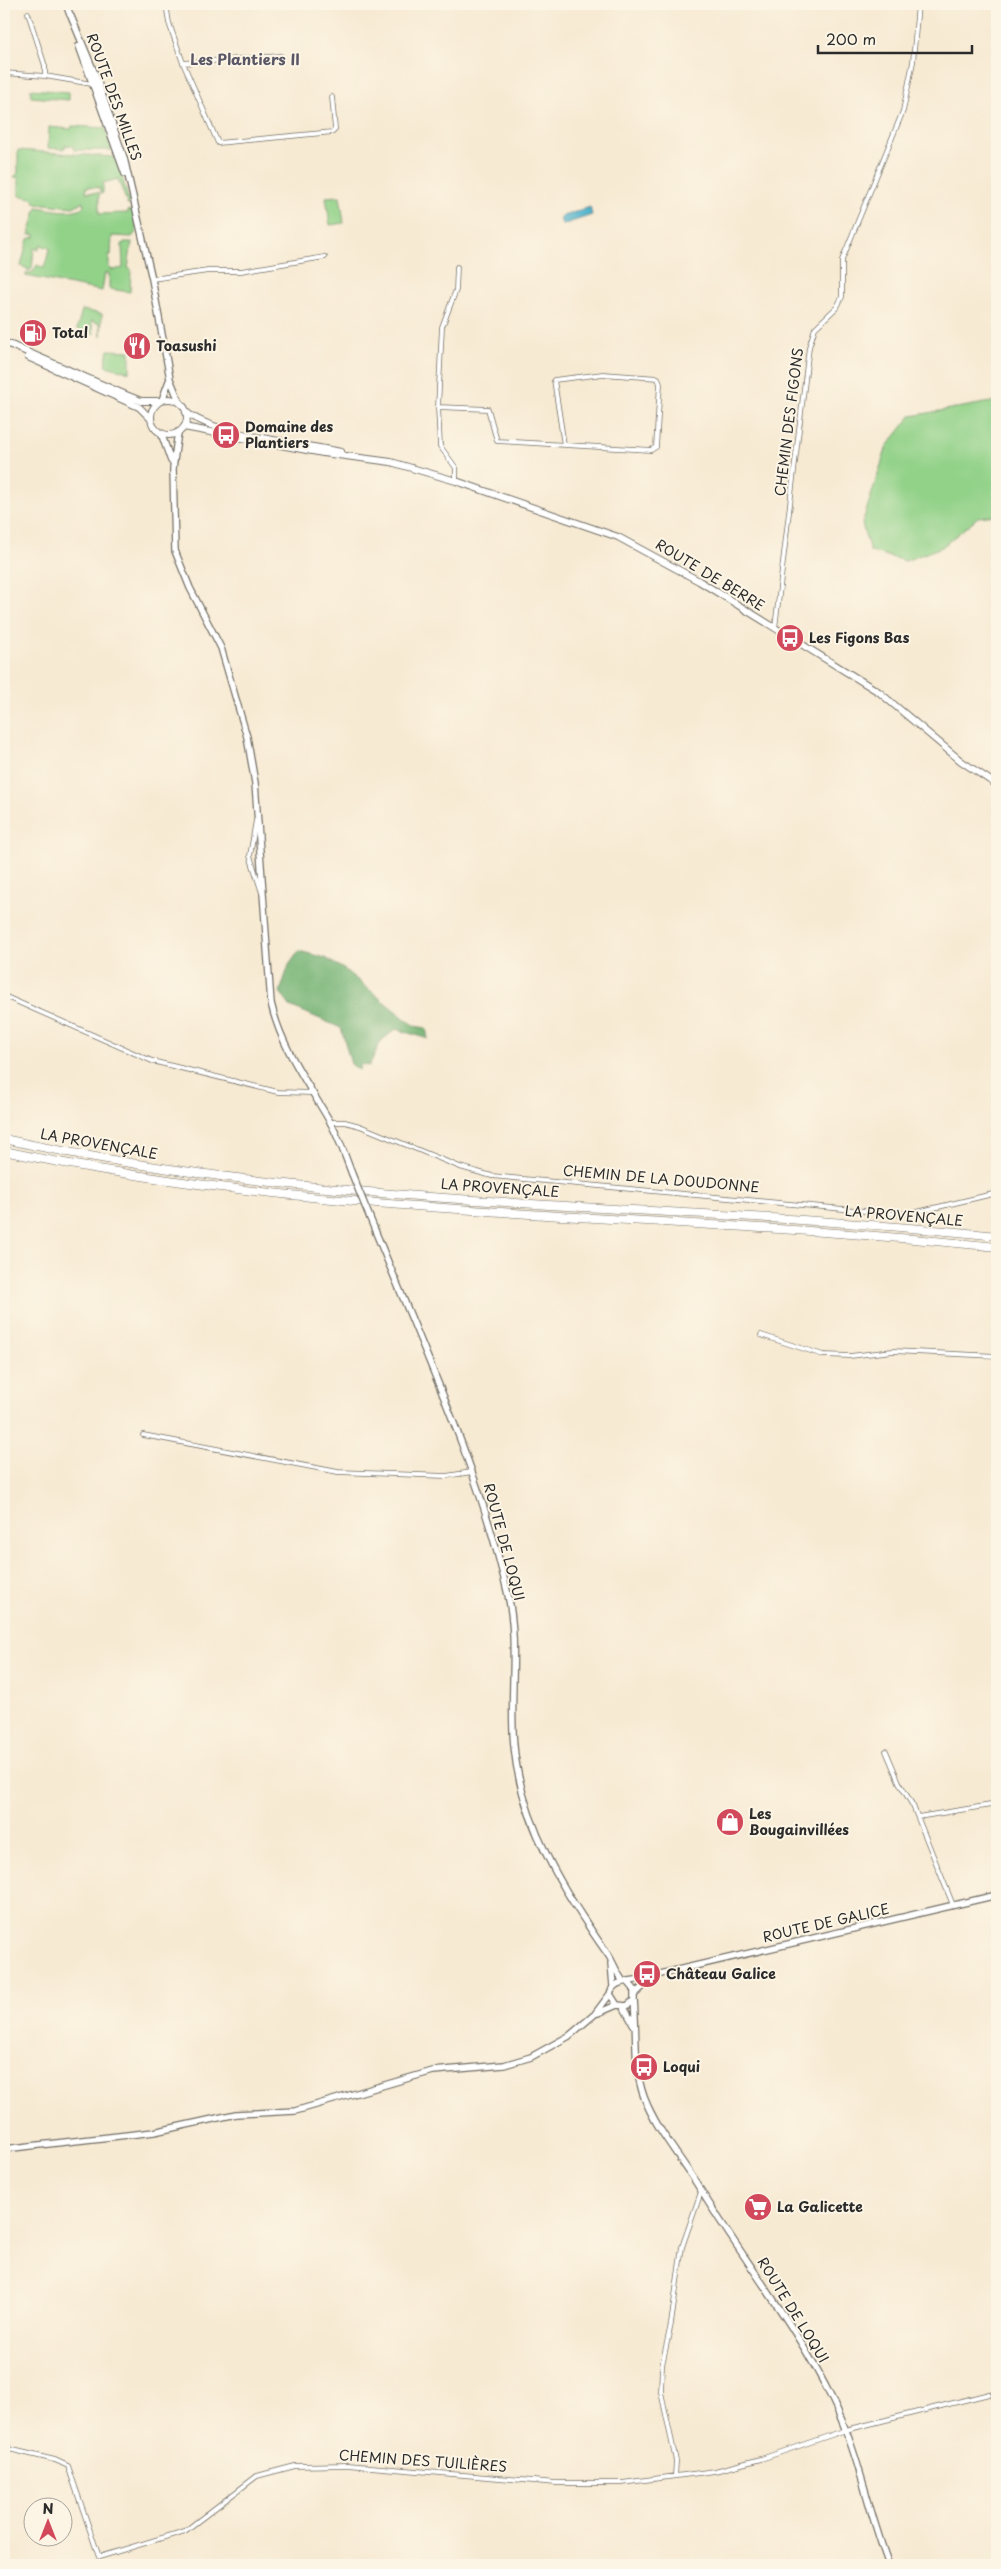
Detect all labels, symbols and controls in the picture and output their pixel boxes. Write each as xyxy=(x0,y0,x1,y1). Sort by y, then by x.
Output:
scale bar xyxy=(818,22,972,54)
text: 200 m xyxy=(826,27,876,50)
street label: ROUTE DES MILLES xyxy=(82,30,147,164)
district label: Les Plantiers II xyxy=(190,47,300,70)
fuel station icon: Total xyxy=(18,318,48,348)
place label: Total xyxy=(52,322,88,343)
restaurant icon: Toasushi xyxy=(122,331,152,361)
place label: Toasushi xyxy=(156,335,216,356)
street label: CHEMIN DES FIGONS xyxy=(769,347,808,497)
place label: Domaine des Plantiers xyxy=(245,416,334,453)
bus stop icon: Domaine des Plantiers xyxy=(211,420,241,450)
street label: ROUTE DE BERRE xyxy=(652,534,769,616)
bus stop icon: Les Figons Bas xyxy=(775,623,805,653)
place label: Les Figons Bas xyxy=(809,627,910,648)
street label: LA PROVENÇALE xyxy=(39,1123,159,1164)
street label: CHEMIN DE LA DOUDONNE xyxy=(562,1159,760,1198)
street label: LA PROVENÇALE xyxy=(440,1173,560,1202)
street label: LA PROVENÇALE xyxy=(844,1200,964,1231)
street label: ROUTE DE LOQUI xyxy=(479,1481,530,1603)
place label: Les Bougainvillées xyxy=(749,1803,849,1840)
shop icon: Les Bougainvillées xyxy=(715,1807,745,1837)
street label: ROUTE DE GALICE xyxy=(760,1898,891,1947)
bus stop icon: Château Galice xyxy=(632,1959,662,1989)
place label: Château Galice xyxy=(666,1963,776,1984)
bus stop icon: Loqui xyxy=(629,2052,659,2082)
place label: Loqui xyxy=(663,2056,700,2077)
supermarket icon: La Galicette xyxy=(743,2192,773,2222)
place label: La Galicette xyxy=(777,2196,863,2217)
street label: ROUTE DE LOQUI xyxy=(752,2253,834,2367)
street label: CHEMIN DES TUILIÈRES xyxy=(338,2444,508,2477)
north arrow xyxy=(22,2496,72,2546)
text: N xyxy=(42,2498,54,2519)

